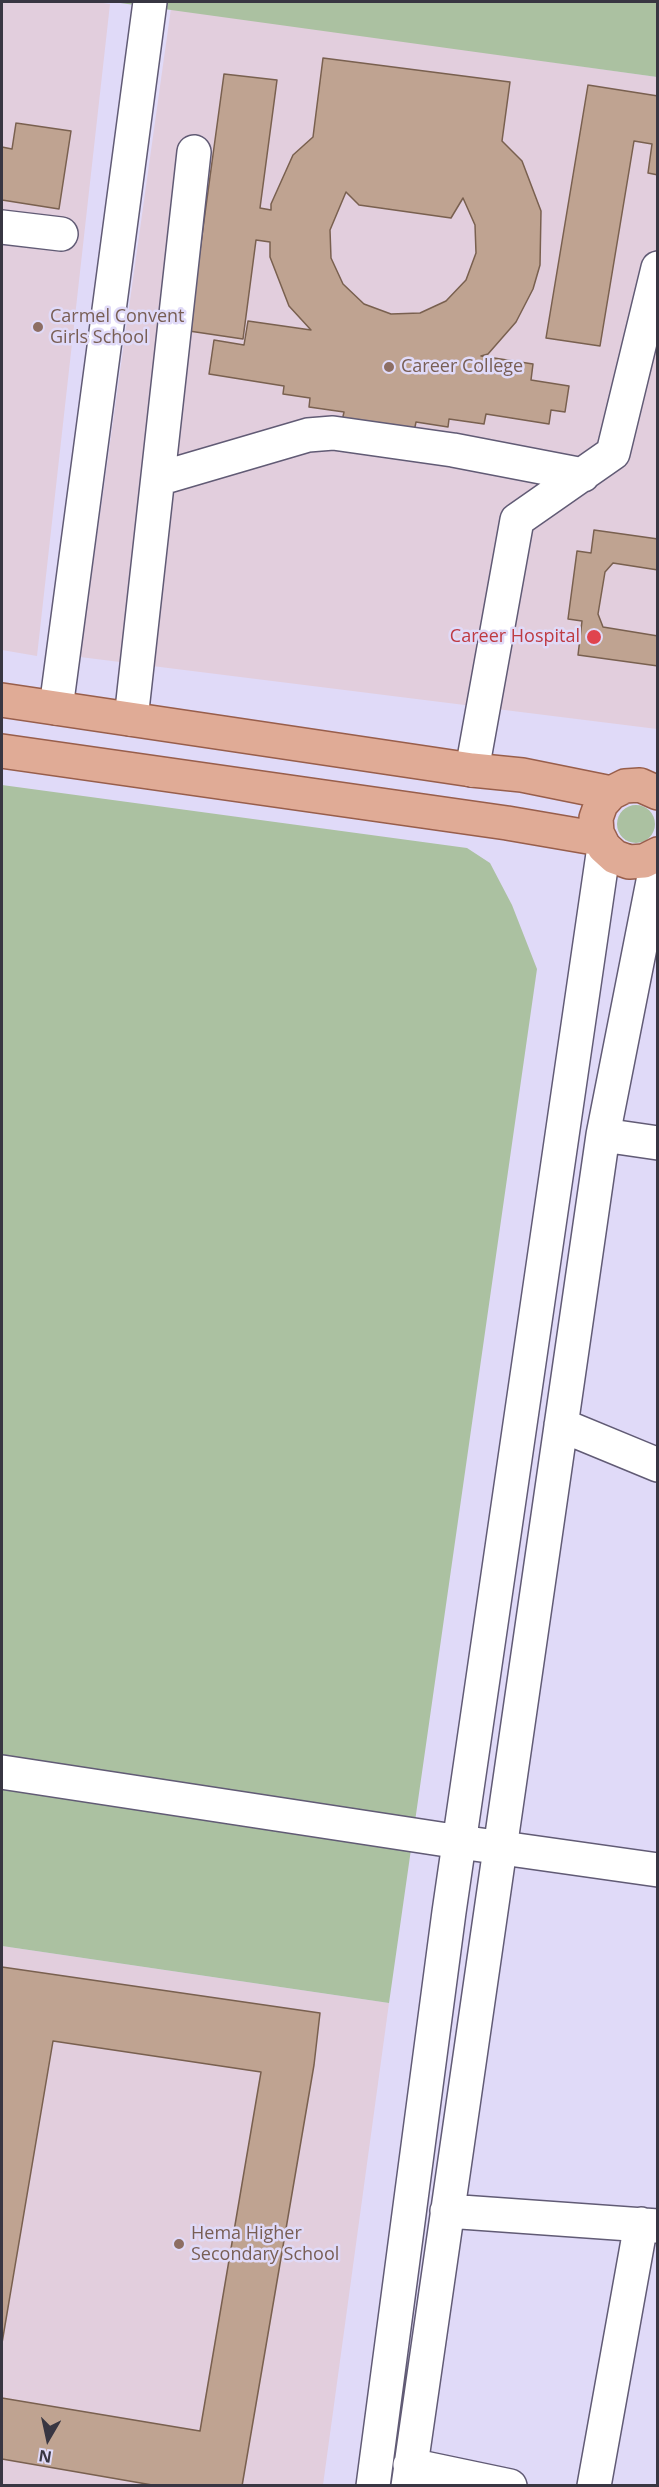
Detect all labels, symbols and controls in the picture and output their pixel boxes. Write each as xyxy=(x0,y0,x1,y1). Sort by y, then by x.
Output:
place label: Carmel Convent Girls School xyxy=(50,306,184,348)
marker: Carmel Convent Girls School xyxy=(31,320,45,334)
place label: Career College xyxy=(401,356,523,378)
marker: Career College xyxy=(382,360,396,374)
place label: Career Hospital xyxy=(450,626,580,648)
marker: Career Hospital xyxy=(585,628,603,646)
place label: Hema Higher Secondary School xyxy=(191,2223,339,2266)
marker: Hema Higher Secondary School xyxy=(172,2237,186,2251)
north arrow xyxy=(18,2409,78,2469)
text: N xyxy=(37,2445,53,2469)

